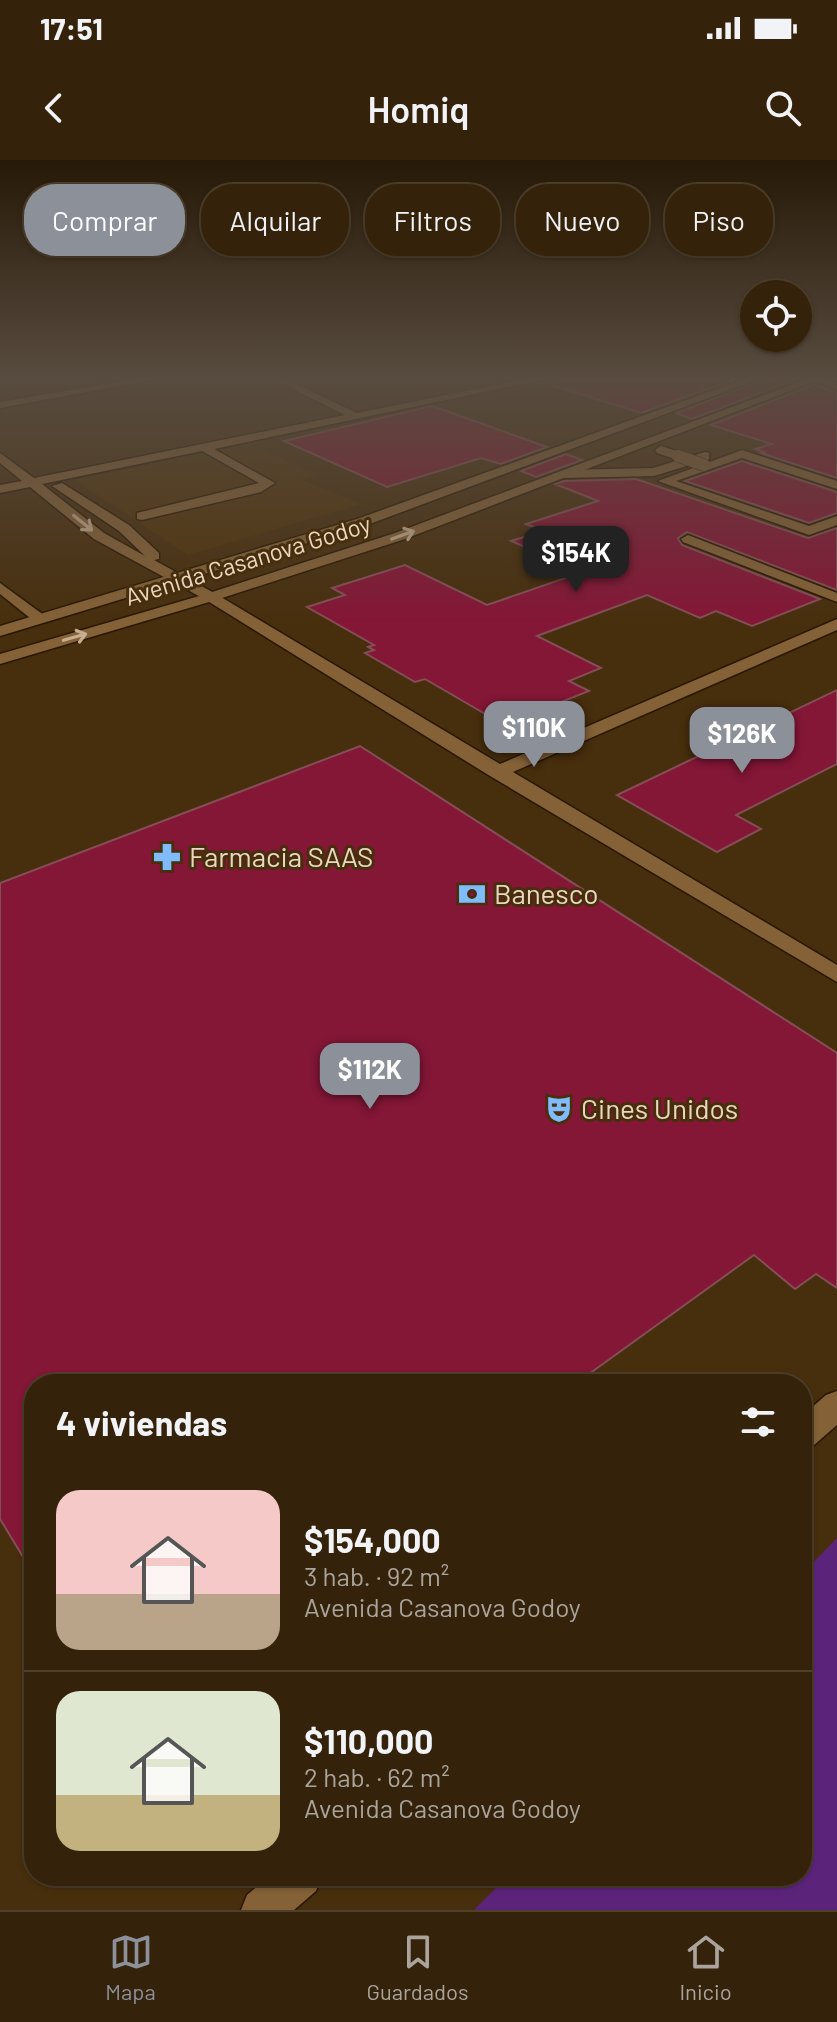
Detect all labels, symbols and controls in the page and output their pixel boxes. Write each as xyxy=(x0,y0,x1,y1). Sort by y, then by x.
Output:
text: 17:51 xyxy=(40,10,103,46)
icon: back xyxy=(32,86,76,130)
icon: search xyxy=(761,86,805,130)
text: Homiq xyxy=(367,87,470,130)
chip: Comprar xyxy=(24,184,185,256)
chip: Alquilar xyxy=(201,184,349,256)
chip: Filtros xyxy=(365,184,500,256)
chip: Nuevo xyxy=(516,184,649,256)
chip: Piso xyxy=(665,184,773,256)
map controls xyxy=(740,280,812,352)
button: locate xyxy=(740,280,812,352)
street label: Avenida Casanova Godoy xyxy=(121,508,374,611)
one-way arrow xyxy=(72,514,93,532)
one-way arrow xyxy=(390,526,415,541)
pin: $154K xyxy=(520,526,632,594)
text: $154K xyxy=(541,536,611,567)
one-way arrow xyxy=(61,629,87,644)
pin: $110K xyxy=(478,701,590,769)
pin: $126K xyxy=(686,707,798,775)
text: $110K xyxy=(502,711,566,742)
text: $126K xyxy=(708,717,776,748)
place label: Farmacia SAAS xyxy=(189,839,373,873)
pharmacy icon: Farmacia SAAS xyxy=(152,842,182,872)
place label: Banesco xyxy=(494,876,598,910)
bank icon: Banesco xyxy=(457,879,487,909)
pin: $112K xyxy=(314,1043,426,1111)
text: $112K xyxy=(338,1053,402,1084)
place label: Cines Unidos xyxy=(581,1091,738,1125)
theatre icon: Cines Unidos xyxy=(544,1094,574,1124)
icon: filters xyxy=(736,1400,780,1444)
text: 4 viviendas xyxy=(56,1402,227,1443)
text: $154,000 xyxy=(304,1519,441,1560)
icon: home xyxy=(120,1522,216,1618)
text: 3 hab. · 92 m² xyxy=(304,1560,449,1591)
text: Avenida Casanova Godoy xyxy=(304,1591,581,1622)
text: $110,000 xyxy=(304,1720,433,1761)
icon: home xyxy=(120,1723,216,1819)
text: 2 hab. · 62 m² xyxy=(304,1761,450,1792)
text: Avenida Casanova Godoy xyxy=(304,1792,581,1823)
tab: Mapa xyxy=(105,1930,156,2004)
tab: Guardados xyxy=(366,1930,469,2004)
tab: Inicio xyxy=(679,1930,732,2004)

